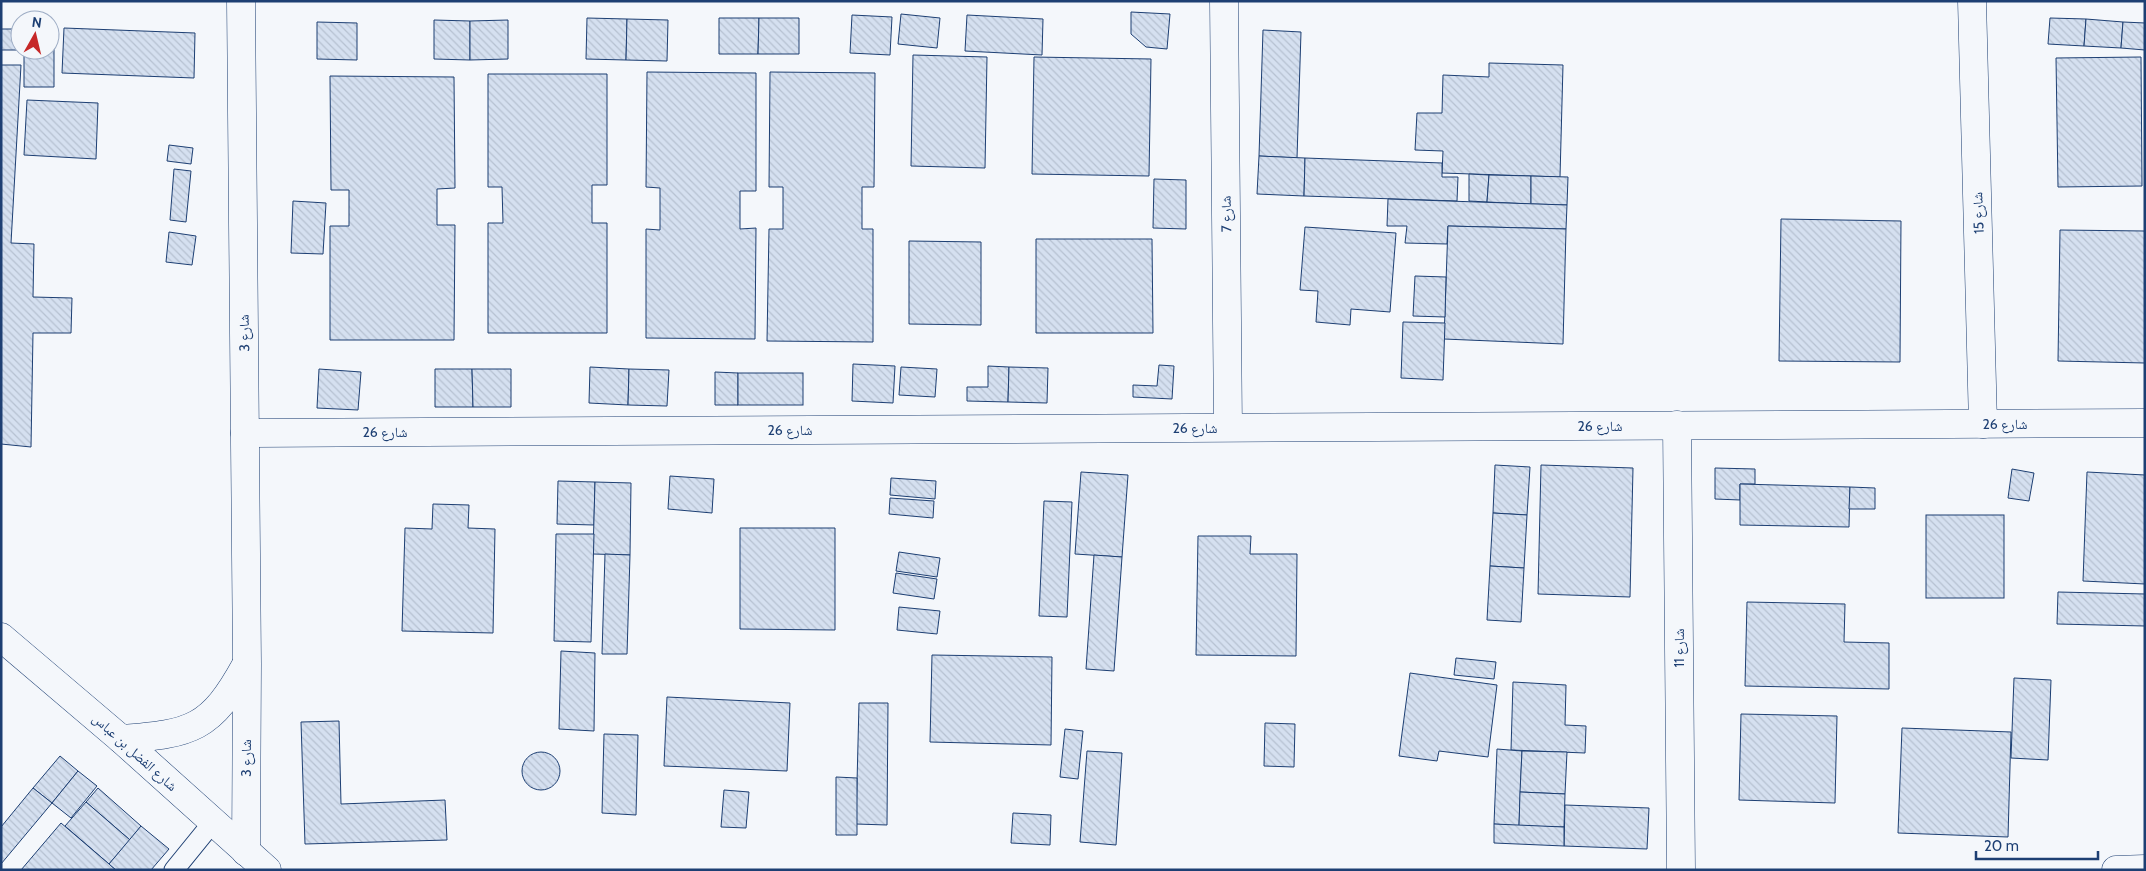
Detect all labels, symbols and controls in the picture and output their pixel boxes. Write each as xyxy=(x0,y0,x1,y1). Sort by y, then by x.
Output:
north arrow xyxy=(10,10,60,60)
text: N xyxy=(31,13,43,32)
street label: شارع 15 xyxy=(1968,192,1989,234)
street label: شارع 7 xyxy=(1217,195,1236,233)
street label: شارع 3 xyxy=(235,314,254,352)
street label: شارع 26 xyxy=(1982,415,2028,434)
street label: شارع 26 xyxy=(1577,417,1623,436)
street label: شارع 26 xyxy=(1172,419,1218,438)
street label: شارع 26 xyxy=(767,421,813,440)
street label: شارع 26 xyxy=(362,423,408,442)
street label: شارع 11 xyxy=(1670,629,1689,667)
street label: شارع الفضل بن عباس xyxy=(88,709,181,796)
street label: شارع 3 xyxy=(237,739,256,777)
scale bar xyxy=(1976,828,2098,860)
text: 20 m xyxy=(1984,837,2019,855)

